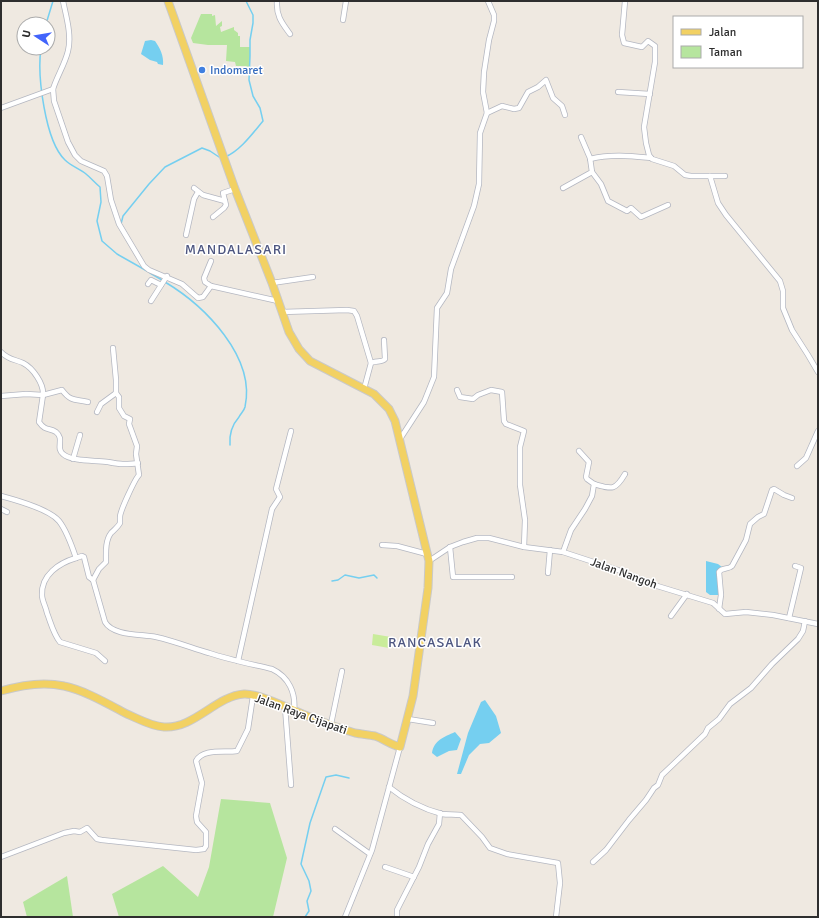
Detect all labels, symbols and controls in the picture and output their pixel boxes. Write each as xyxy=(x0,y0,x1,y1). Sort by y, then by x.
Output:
north arrow xyxy=(16,16,56,56)
legend xyxy=(673,16,803,68)
text: Jalan xyxy=(709,25,736,40)
text: U xyxy=(20,29,34,39)
text: Taman xyxy=(709,45,742,60)
place label: Indomaret xyxy=(210,63,263,78)
marker: Indomaret xyxy=(197,65,207,75)
district label: MANDALASARI xyxy=(185,241,287,258)
street label: Jalan Nangoh xyxy=(588,554,659,592)
district label: RANCASALAK xyxy=(388,634,482,651)
street label: Jalan Raya Cijapati xyxy=(253,691,349,738)

